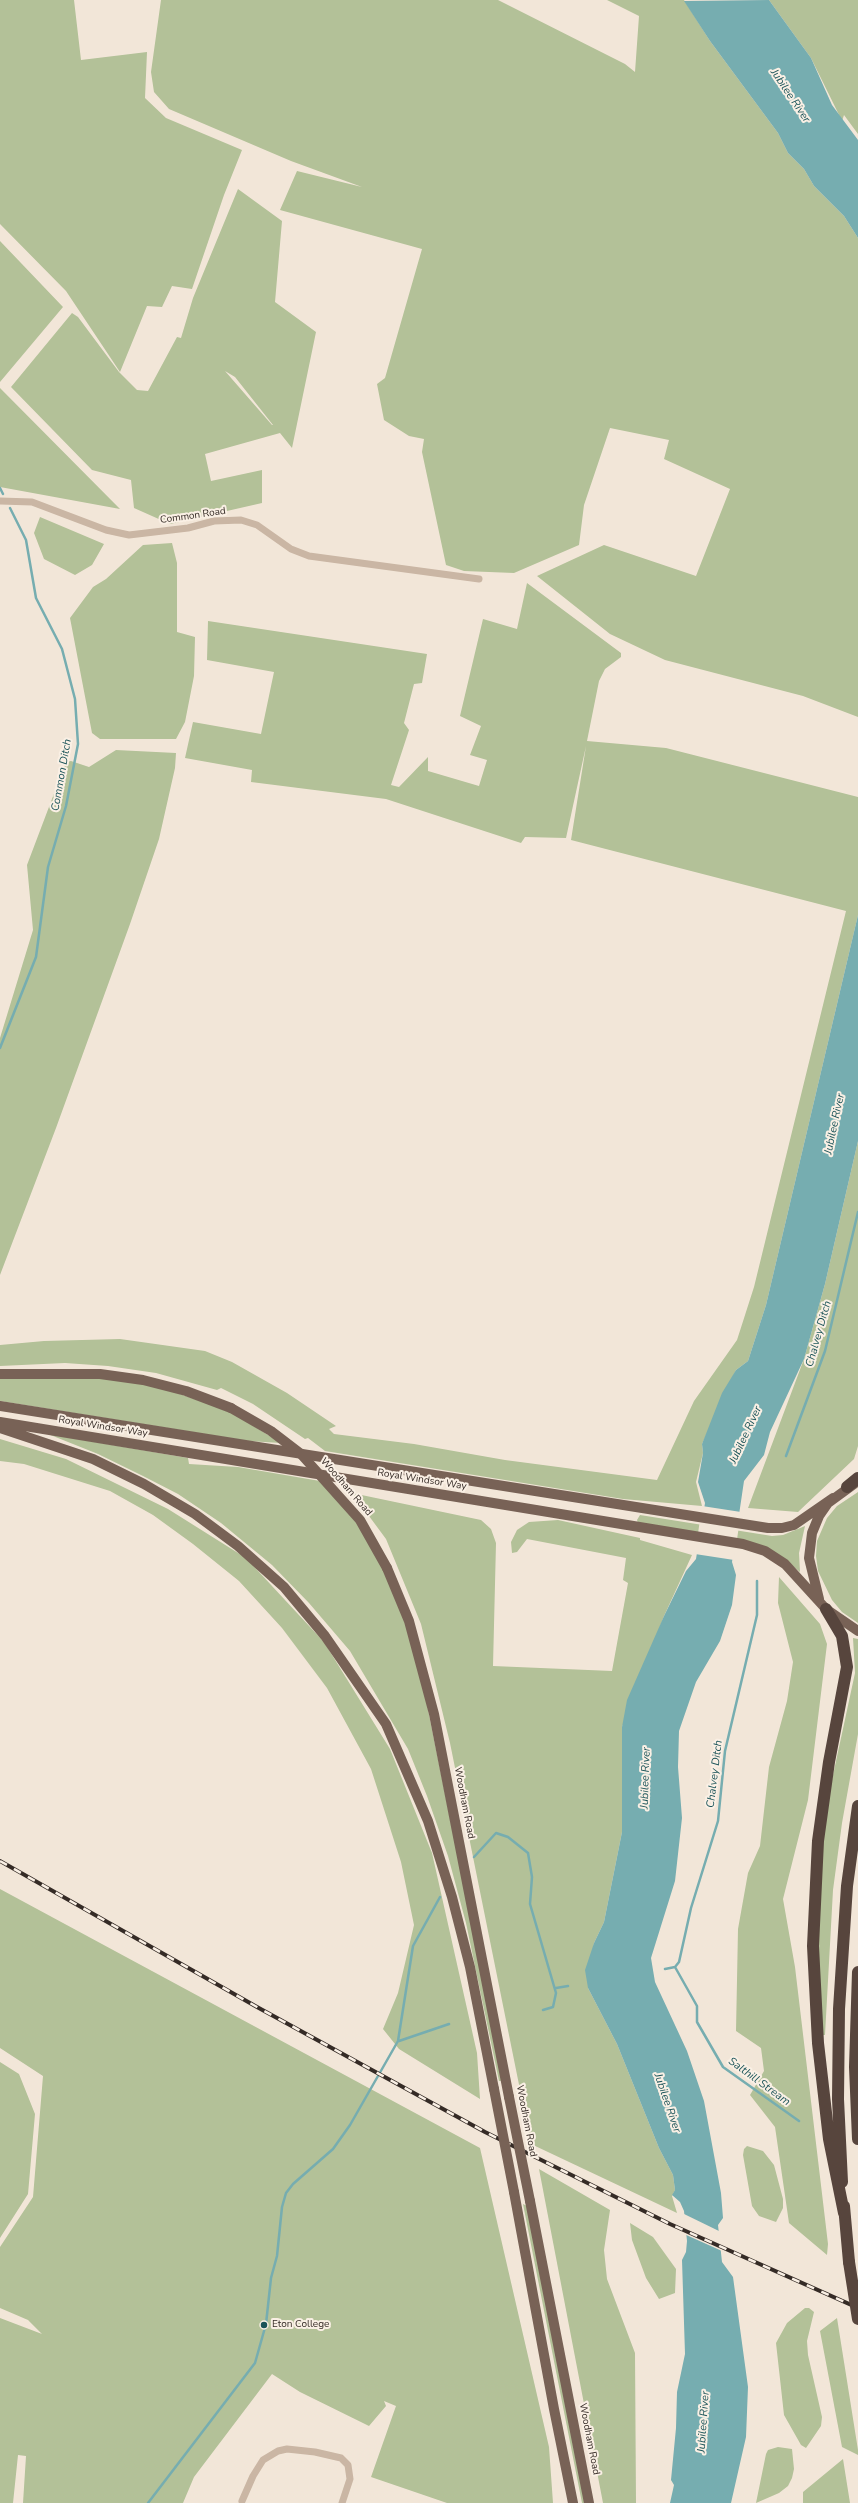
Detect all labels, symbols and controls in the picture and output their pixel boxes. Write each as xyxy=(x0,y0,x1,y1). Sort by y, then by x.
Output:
water label: Jubilee River xyxy=(767,67,813,125)
street label: Common Road xyxy=(159,505,227,527)
water label: Common Ditch xyxy=(49,738,75,812)
water label: Jubilee River xyxy=(822,1092,848,1156)
water label: Chalvey Ditch xyxy=(803,1299,835,1369)
water label: Jubilee River xyxy=(727,1404,765,1466)
street label: Royal Windsor Way xyxy=(58,1414,148,1440)
street label: Woodham Road xyxy=(318,1456,374,1518)
street label: Royal Windsor Way xyxy=(377,1467,467,1493)
water label: Chalvey Ditch xyxy=(704,1739,726,1809)
water label: Jubilee River xyxy=(638,1747,654,1809)
street label: Woodham Road xyxy=(451,1766,477,1840)
water label: Salthill Stream xyxy=(725,2055,793,2109)
water label: Jubilee River xyxy=(651,2072,683,2134)
street label: Woodham Road xyxy=(513,2084,539,2158)
place label: Eton College xyxy=(272,2319,329,2331)
marker: Eton College xyxy=(259,2320,269,2330)
water label: Jubilee River xyxy=(695,2391,713,2453)
street label: Woodham Road xyxy=(576,2402,602,2476)

